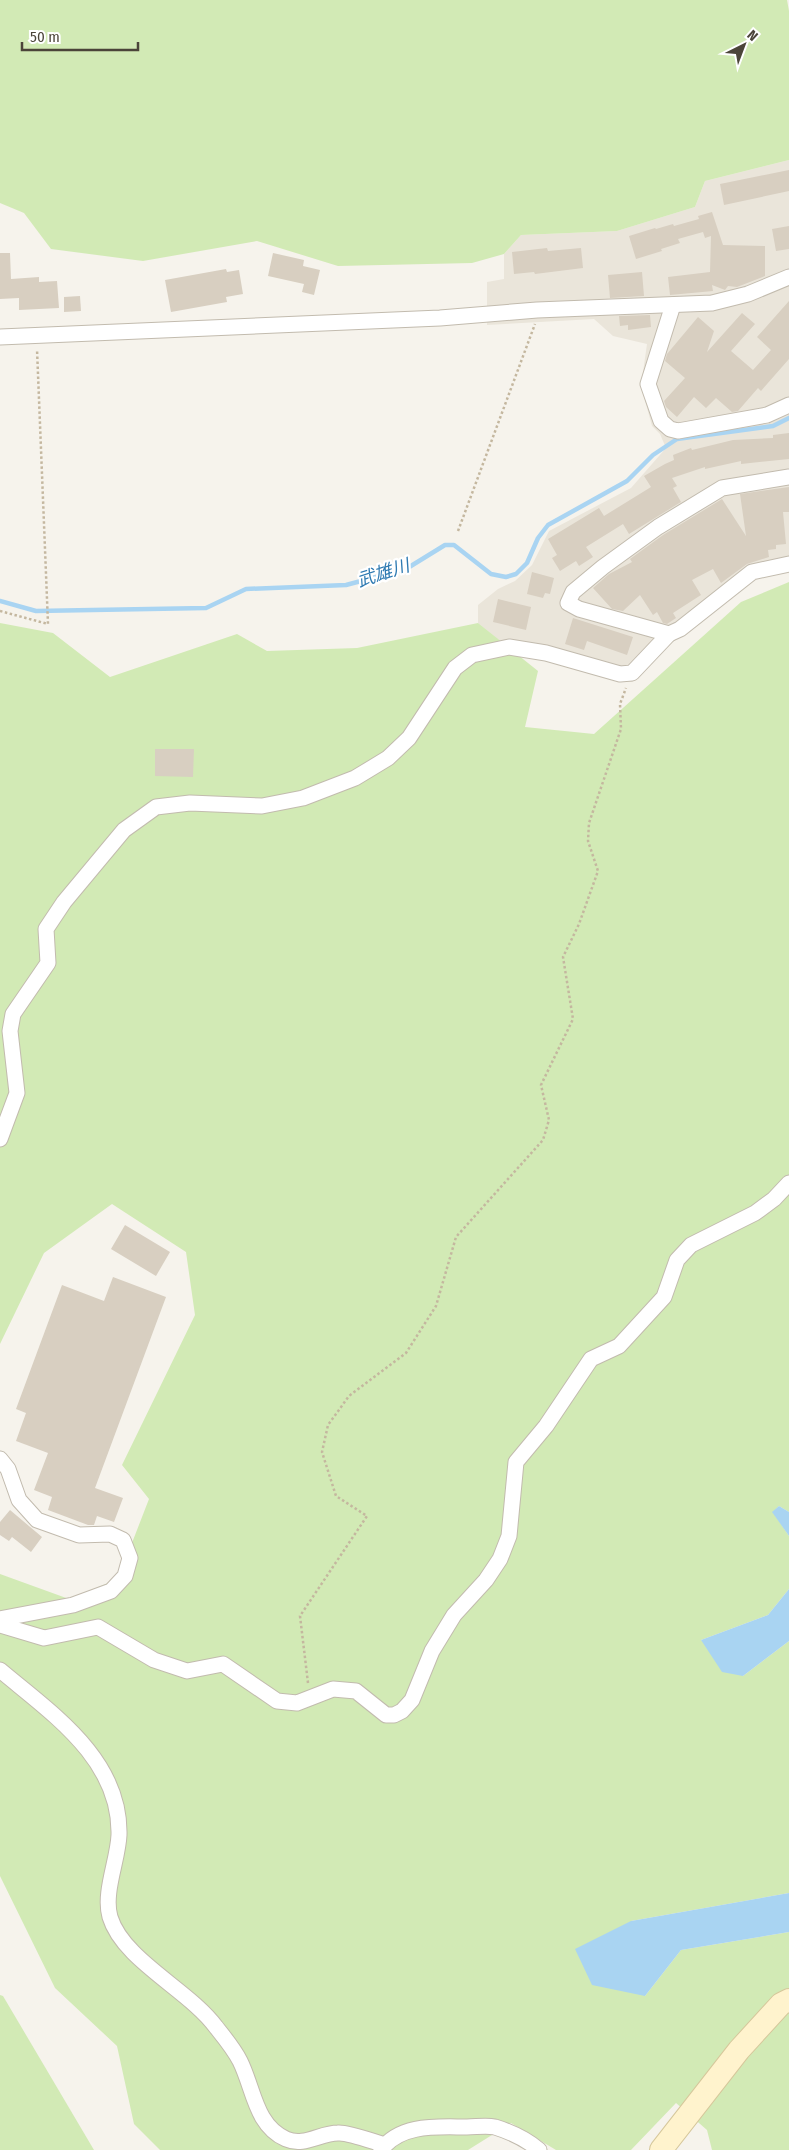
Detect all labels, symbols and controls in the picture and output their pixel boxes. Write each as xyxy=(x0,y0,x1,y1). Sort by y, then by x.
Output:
scale bar xyxy=(22,20,139,52)
north arrow xyxy=(719,20,769,70)
text: N xyxy=(744,27,761,45)
text: 50 m xyxy=(30,28,60,46)
water label: 武雄川 xyxy=(354,554,414,592)

